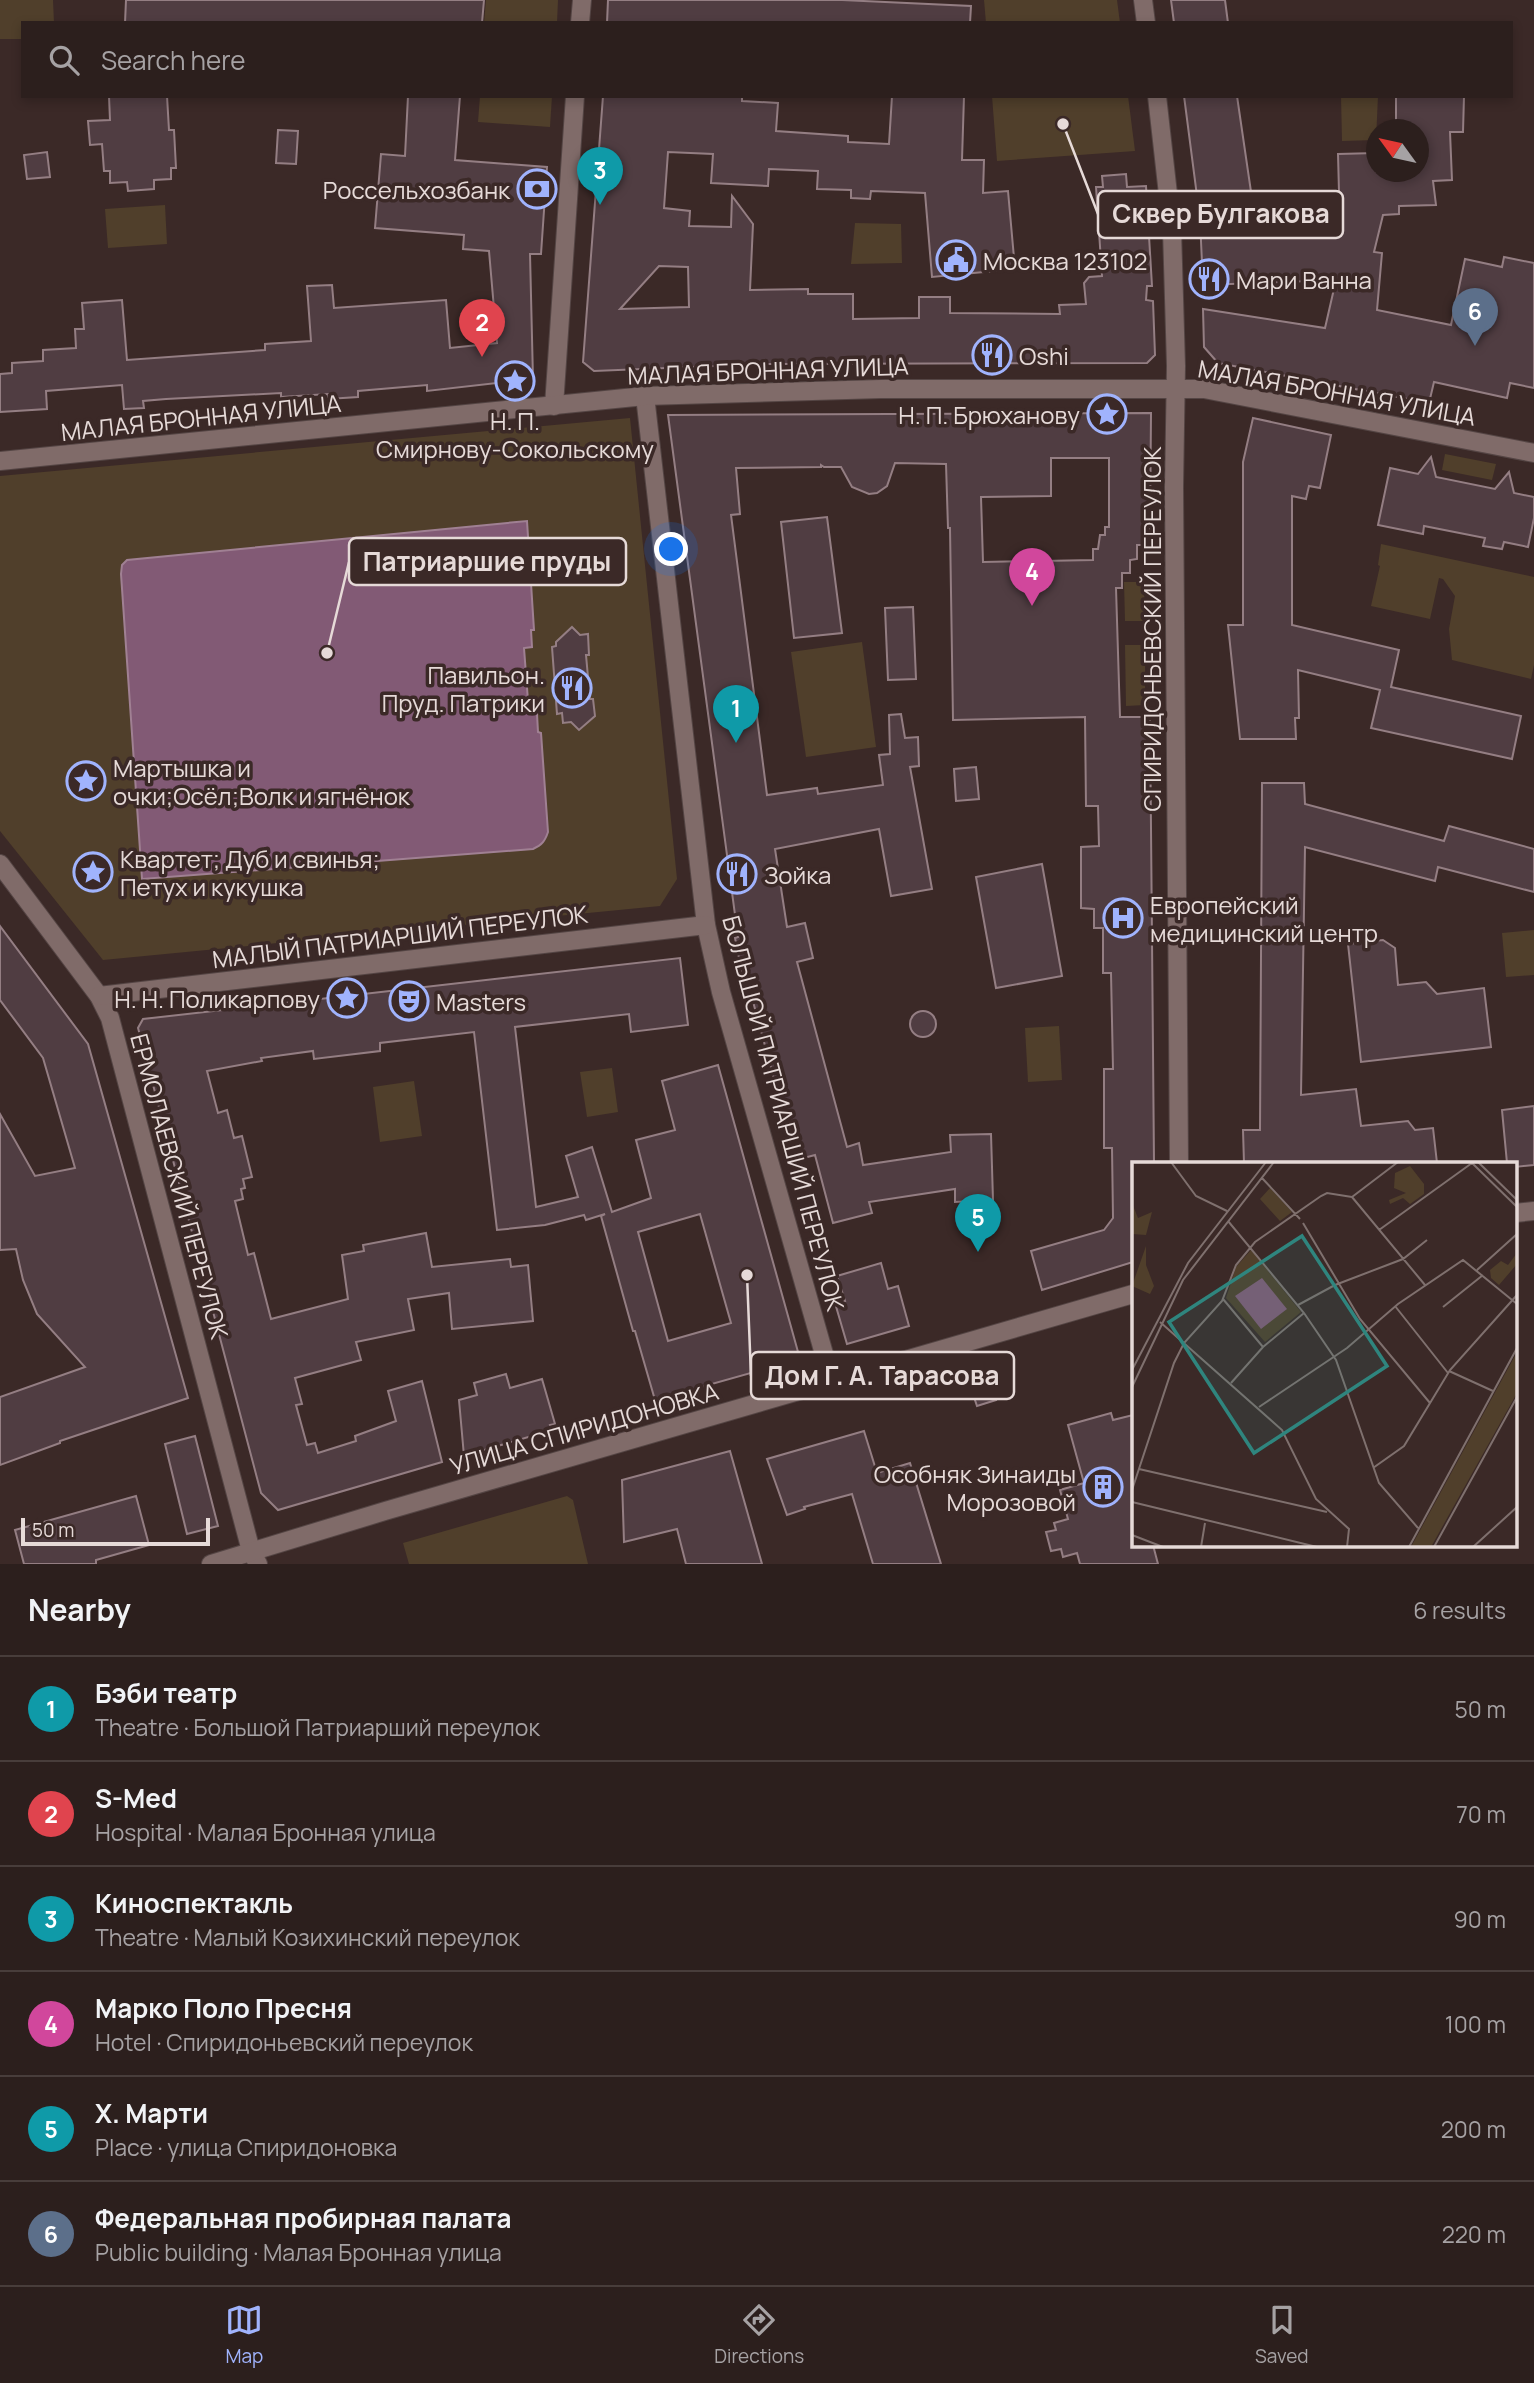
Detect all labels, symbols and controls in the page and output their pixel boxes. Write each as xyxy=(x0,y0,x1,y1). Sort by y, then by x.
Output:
search box xyxy=(21,21,1513,98)
icon: search xyxy=(45,41,83,79)
text: Search here xyxy=(101,42,246,78)
north arrow xyxy=(1366,119,1429,182)
pin: 3 xyxy=(577,147,623,205)
bank icon: Россельхозбанк xyxy=(516,168,558,210)
place label: Россельхозбанк xyxy=(323,173,511,206)
callout: Сквер Булгакова xyxy=(1098,191,1343,238)
text: Сквер Булгакова xyxy=(1112,195,1330,231)
public building icon: Москва 123102 xyxy=(935,239,977,281)
place label: Москва 123102 xyxy=(983,244,1148,277)
restaurant icon: Мари Ванна xyxy=(1188,258,1230,300)
place label: Мари Ванна xyxy=(1236,263,1372,296)
pin: 6 xyxy=(1452,288,1498,346)
pin: 2 xyxy=(459,299,505,357)
restaurant icon: Oshi xyxy=(971,334,1013,376)
place label: Oshi xyxy=(1019,339,1069,372)
street label: МАЛАЯ БРОННАЯ УЛИЦА xyxy=(627,349,909,391)
street label: МАЛАЯ БРОННАЯ УЛИЦА xyxy=(1196,351,1478,433)
place icon: Н. П. Смирнову-Сокольскому xyxy=(494,360,536,402)
street label: МАЛАЯ БРОННАЯ УЛИЦА xyxy=(59,386,343,448)
place icon: Н. П. Брюханову xyxy=(1086,393,1128,435)
place label: Н. П. Брюханову xyxy=(898,398,1080,431)
place label: Н. П. Смирнову-Сокольскому xyxy=(376,404,654,465)
street label: СПИРИДОНЬЕВСКИЙ ПЕРЕУЛОК xyxy=(1135,446,1168,811)
your location xyxy=(654,532,688,566)
callout: Патриаршие пруды xyxy=(349,538,626,585)
text: Патриаршие пруды xyxy=(363,543,611,579)
pin: 4 xyxy=(1009,548,1055,606)
place label: Павильон. Пруд. Патрики xyxy=(382,658,545,719)
restaurant icon: Павильон. Пруд. Патрики xyxy=(551,667,593,709)
pin: 1 xyxy=(713,685,759,743)
place label: Мартышка и очки;Осёл;Волк и ягнёнок xyxy=(113,751,411,812)
place icon: Мартышка и очки;Осёл;Волк и ягнёнок xyxy=(65,760,107,802)
place label: Квартет; Дуб и свинья; Петух и кукушка xyxy=(120,842,380,903)
place icon: Квартет; Дуб и свинья; Петух и кукушка xyxy=(72,851,114,893)
restaurant icon: Зойка xyxy=(716,853,758,895)
place label: Зойка xyxy=(764,858,831,891)
place label: Европейский медицинский центр xyxy=(1150,888,1378,949)
street label: МАЛЫЙ ПАТРИАРШИЙ ПЕРЕУЛОК xyxy=(210,896,590,975)
hospital icon: Европейский медицинский центр xyxy=(1102,897,1144,939)
street label: БОЛЬШОЙ ПАТРИАРШИЙ ПЕРЕУЛОК xyxy=(715,912,853,1315)
place icon: Н. Н. Поликарпову xyxy=(326,977,368,1019)
theatre icon: Masters xyxy=(388,980,430,1022)
place label: Н. Н. Поликарпову xyxy=(114,982,320,1015)
place label: Masters xyxy=(436,985,526,1018)
street label: ЕРМОЛАЕВСКИЙ ПЕРЕУЛОК xyxy=(123,1030,237,1343)
inset map xyxy=(1132,1162,1516,1546)
pin: 5 xyxy=(955,1194,1001,1252)
callout: Дом Г. А. Тарасова xyxy=(751,1352,1014,1399)
text: Дом Г. А. Тарасова xyxy=(765,1357,999,1393)
street label: УЛИЦА СПИРИДОНОВКА xyxy=(446,1374,722,1482)
place label: Особняк Зинаиды Морозовой xyxy=(874,1457,1076,1518)
building icon: Особняк Зинаиды Морозовой xyxy=(1082,1466,1124,1508)
scale bar xyxy=(21,1515,210,1547)
text: 50 m xyxy=(32,1517,74,1543)
text: Nearby xyxy=(28,1589,131,1630)
text: 6 results xyxy=(1413,1594,1506,1626)
text: Бэби театр xyxy=(95,1675,237,1711)
text: 1 xyxy=(46,1693,56,1725)
text: 50 m xyxy=(1455,1693,1506,1725)
text: Theatre · Большой Патриарший переулок xyxy=(95,1711,540,1743)
text: S-Med xyxy=(95,1780,177,1816)
text: 2 xyxy=(44,1798,58,1830)
text: 70 m xyxy=(1456,1798,1506,1830)
text: Hospital · Малая Бронная улица xyxy=(95,1816,436,1848)
text: Киноспектакль xyxy=(95,1885,293,1921)
text: 3 xyxy=(44,1903,58,1935)
text: 90 m xyxy=(1454,1903,1506,1935)
text: Theatre · Малый Козихинский переулок xyxy=(95,1921,520,1953)
text: Марко Поло Пресня xyxy=(95,1990,352,2026)
text: 4 xyxy=(44,2008,58,2040)
text: 100 m xyxy=(1445,2008,1506,2040)
text: Hotel · Спиридоньевский переулок xyxy=(95,2026,473,2058)
text: Х. Марти xyxy=(95,2095,208,2131)
text: 5 xyxy=(44,2113,58,2145)
text: 200 m xyxy=(1441,2113,1506,2145)
text: Place · улица Спиридоновка xyxy=(95,2131,397,2163)
text: Федеральная пробирная палата xyxy=(95,2200,511,2236)
text: 6 xyxy=(44,2218,58,2250)
text: 220 m xyxy=(1442,2218,1506,2250)
text: Public building · Малая Бронная улица xyxy=(95,2236,502,2268)
tab: Map xyxy=(225,2301,263,2369)
tab: Directions xyxy=(714,2301,804,2369)
tab: Saved xyxy=(1255,2301,1309,2369)

